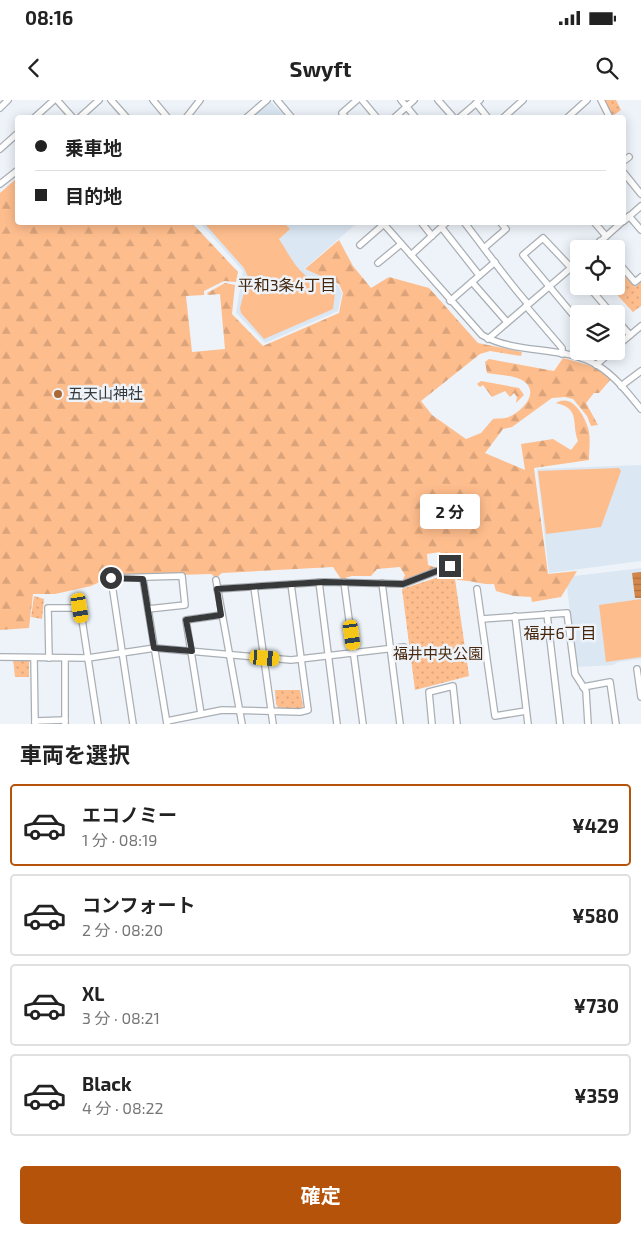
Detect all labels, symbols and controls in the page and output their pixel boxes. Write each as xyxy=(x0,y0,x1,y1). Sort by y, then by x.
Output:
text: 08:16 xyxy=(25,6,73,29)
icon: back xyxy=(20,54,48,82)
icon: search xyxy=(593,54,621,82)
text: Swyft xyxy=(290,55,351,81)
text: 乗車地 xyxy=(65,136,122,159)
text: 目的地 xyxy=(65,184,122,207)
map controls xyxy=(570,240,625,360)
button: locate xyxy=(570,240,625,295)
district label: 平和3条4丁目 xyxy=(238,275,336,294)
button: layers xyxy=(570,305,625,360)
place label: 五天山神社 xyxy=(68,384,143,402)
marker: 五天山神社 xyxy=(52,388,64,400)
callout: 2 分 xyxy=(420,494,480,528)
text: 2 分 xyxy=(436,502,464,521)
route end xyxy=(439,555,461,577)
route start xyxy=(100,567,122,589)
car xyxy=(70,592,89,624)
car xyxy=(342,619,361,651)
district label: 福井6丁目 xyxy=(523,623,597,642)
park label: 福井中央公園 xyxy=(393,644,483,662)
car xyxy=(249,649,280,667)
text: 車両を選択 xyxy=(20,741,130,767)
icon: car xyxy=(22,803,67,848)
text: エコノミー xyxy=(82,803,177,826)
text: ¥429 xyxy=(572,814,619,837)
text: 1 分 · 08:19 xyxy=(82,830,158,849)
icon: car xyxy=(22,893,67,938)
text: コンフォート xyxy=(82,893,195,916)
text: ¥580 xyxy=(572,904,619,927)
text: 2 分 · 08:20 xyxy=(82,920,163,939)
text: XL xyxy=(82,982,104,1005)
icon: car xyxy=(22,983,67,1028)
text: ¥730 xyxy=(574,994,619,1017)
text: 3 分 · 08:21 xyxy=(82,1008,160,1027)
text: Black xyxy=(82,1072,132,1095)
icon: car xyxy=(22,1073,67,1118)
text: ¥359 xyxy=(574,1084,619,1107)
text: 4 分 · 08:22 xyxy=(82,1098,163,1117)
button: 確定 xyxy=(20,1166,621,1224)

